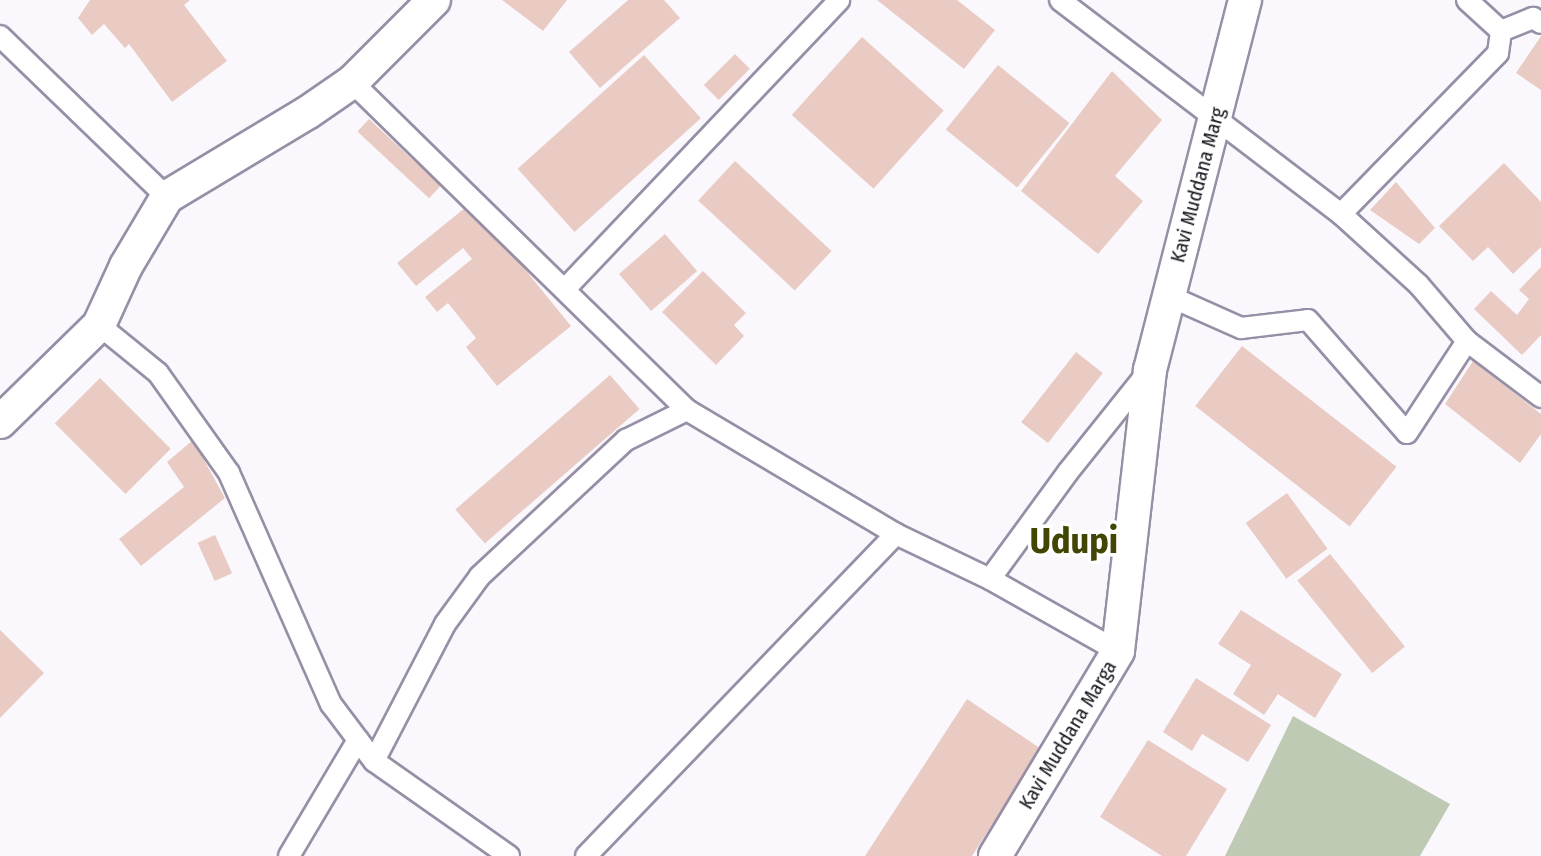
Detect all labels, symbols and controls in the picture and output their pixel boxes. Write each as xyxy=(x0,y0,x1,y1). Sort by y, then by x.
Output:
street label: Kavi Muddana Marg xyxy=(1166,105,1230,265)
district label: Udupi xyxy=(1030,520,1118,564)
street label: Kavi Muddana Marga xyxy=(1014,656,1122,814)

